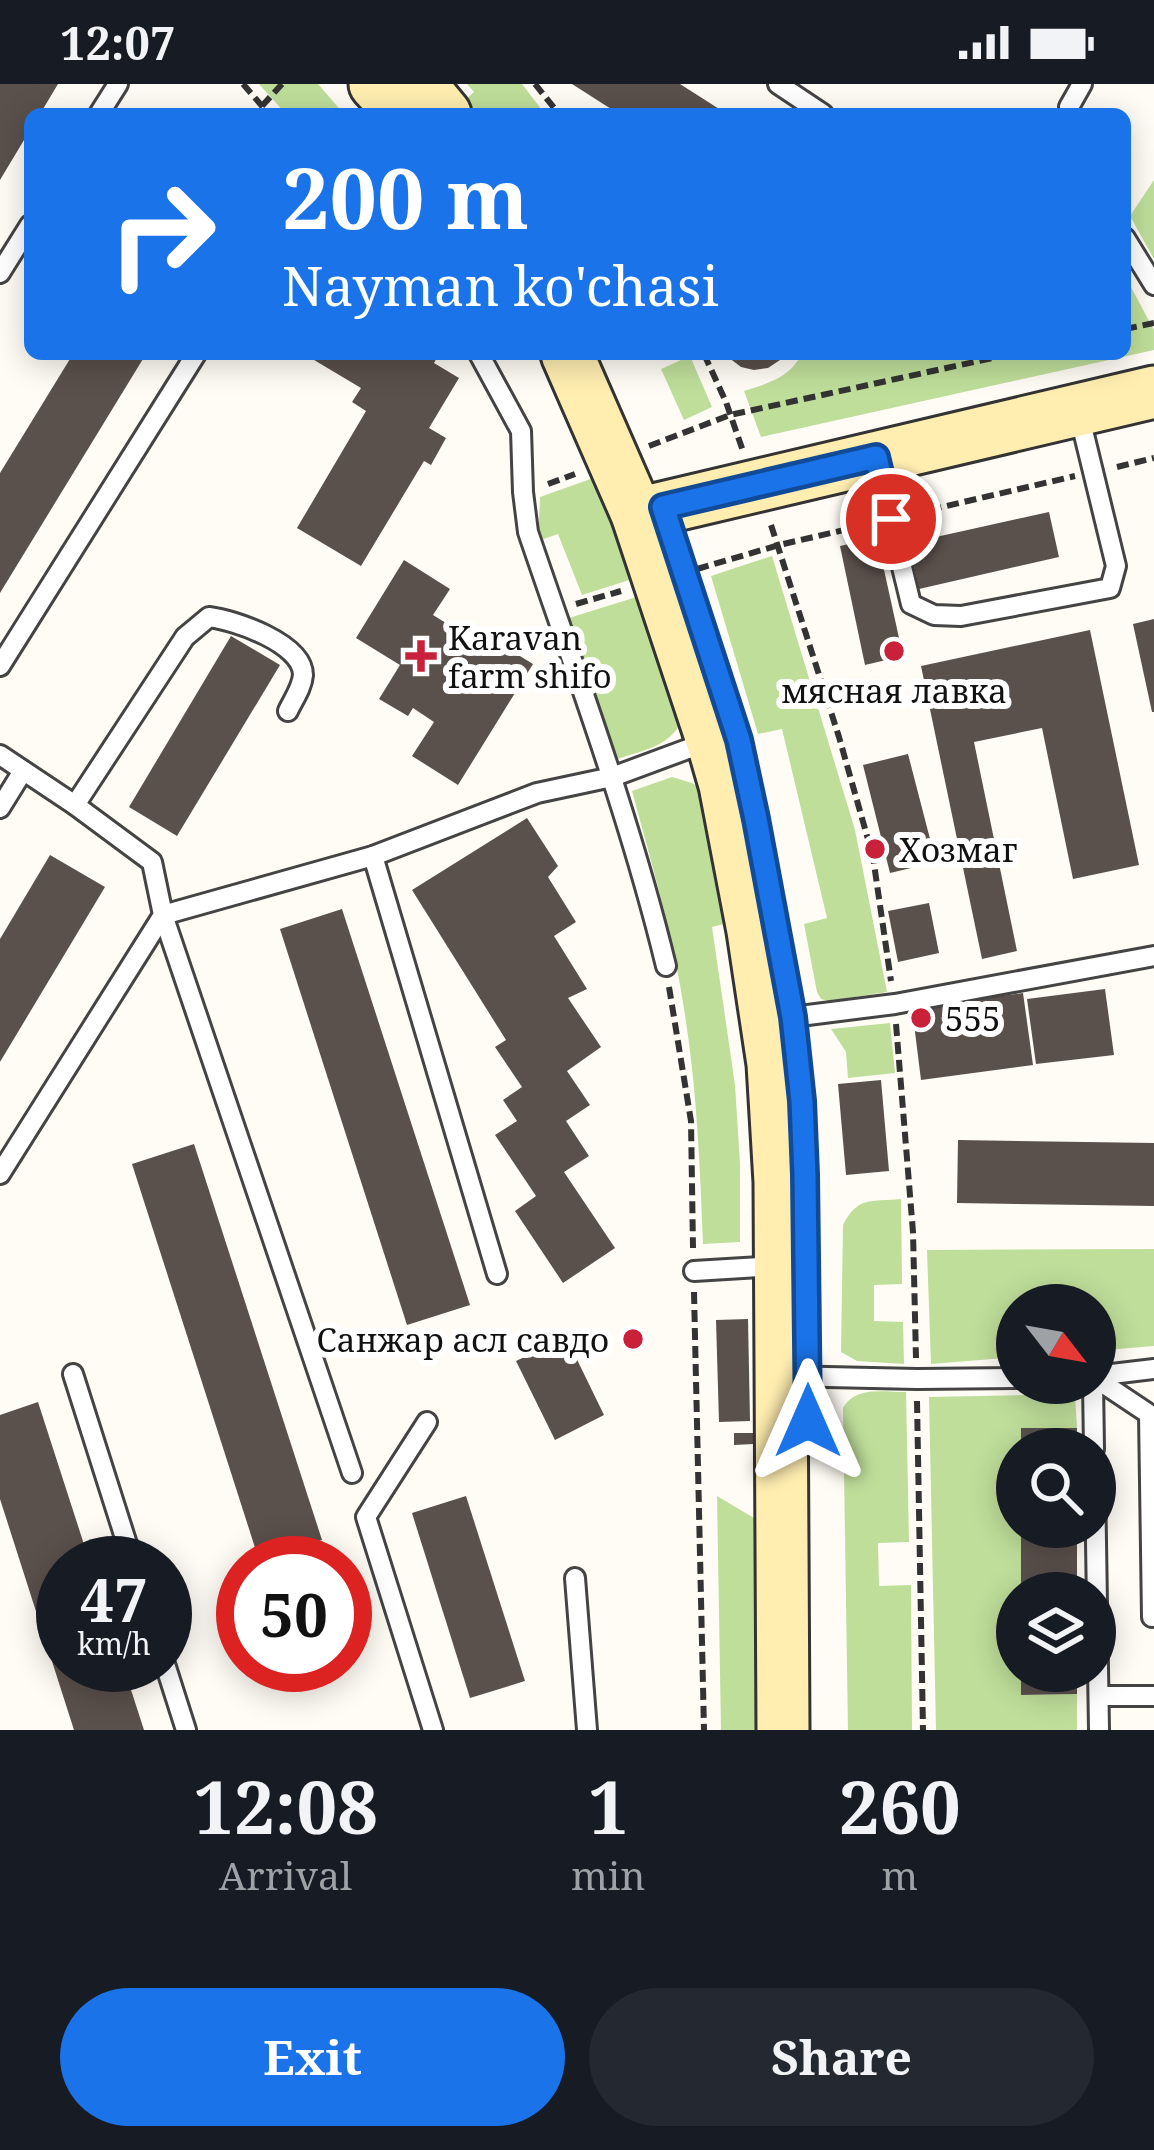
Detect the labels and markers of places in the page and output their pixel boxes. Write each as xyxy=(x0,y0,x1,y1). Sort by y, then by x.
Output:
pin xyxy=(840,468,942,570)
place label: Karavan farm shifo xyxy=(448,615,612,698)
marker: мясная лавка xyxy=(881,638,907,664)
marker: Karavan farm shifo xyxy=(405,640,437,672)
place label: мясная лавка xyxy=(781,668,1007,713)
place label: Хозмаг xyxy=(899,827,1017,872)
marker: Хозмаг xyxy=(862,836,888,862)
place label: 555 xyxy=(945,996,1000,1041)
marker: 555 xyxy=(908,1005,934,1031)
place label: Санжар асл савдо xyxy=(316,1317,609,1362)
marker: Санжар асл савдо xyxy=(620,1326,646,1352)

